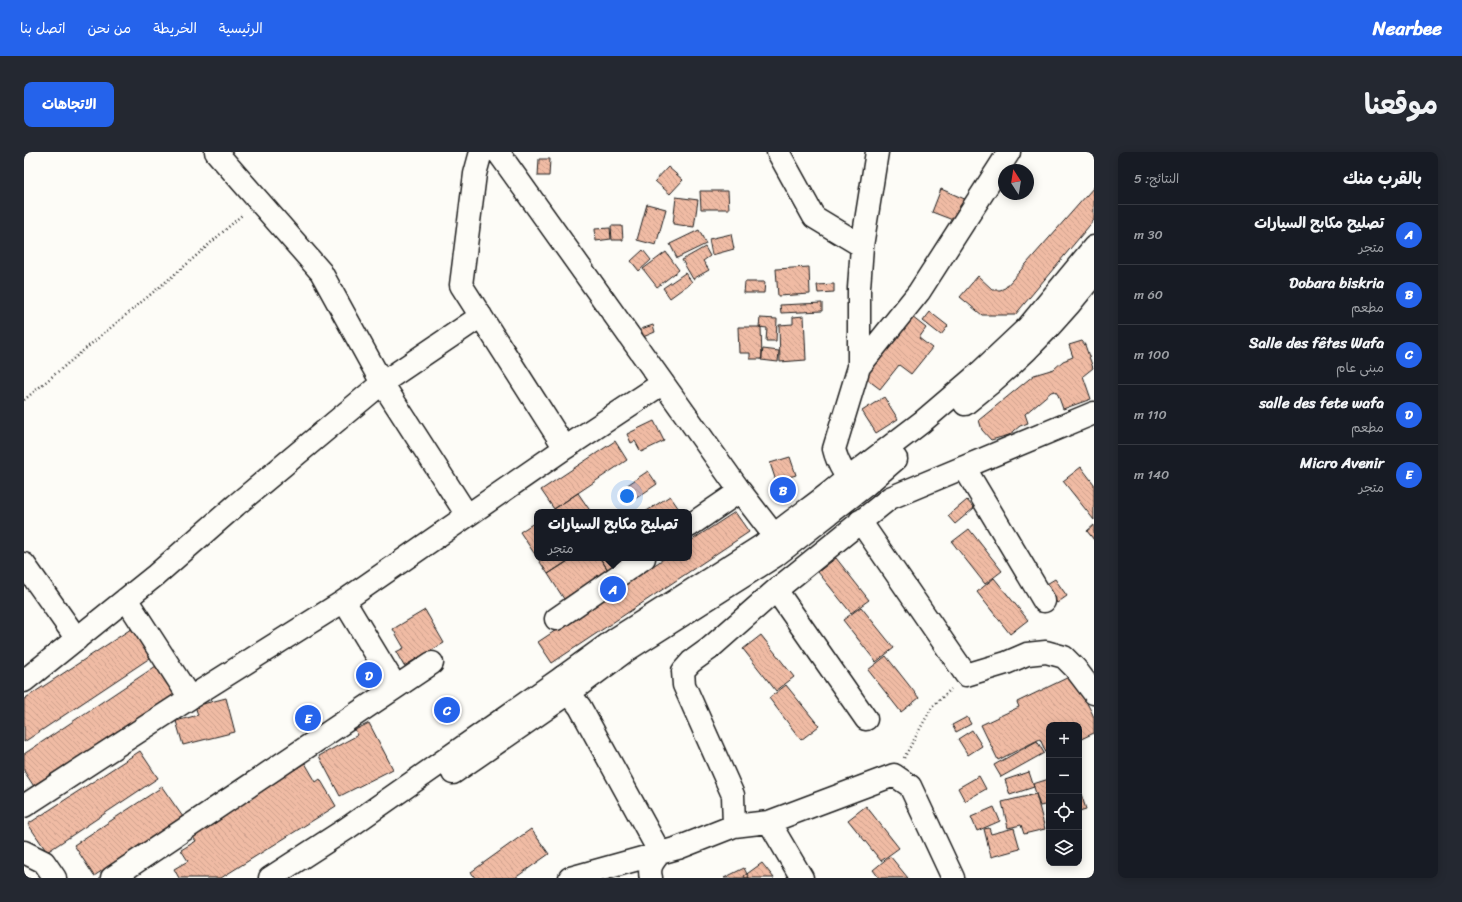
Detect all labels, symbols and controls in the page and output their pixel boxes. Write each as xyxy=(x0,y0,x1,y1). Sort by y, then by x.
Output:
text: Nearbee xyxy=(1373,12,1442,45)
text: اتصل بنا xyxy=(20,16,66,41)
text: من نحن xyxy=(88,16,131,41)
text: الخريطة xyxy=(153,16,197,41)
text: الرئيسية xyxy=(219,16,263,41)
text: موقعنا xyxy=(1364,80,1438,129)
button: الاتجاهات xyxy=(24,82,114,127)
text: بالقرب منك xyxy=(1343,163,1422,193)
north arrow xyxy=(998,164,1034,200)
text: النتائج: 5 xyxy=(1134,167,1179,190)
text: تصليح مكابح السيارات xyxy=(1254,210,1384,236)
text: 30 m xyxy=(1134,223,1163,246)
text: A xyxy=(1405,223,1413,246)
text: متجر xyxy=(1359,236,1384,259)
text: Dobara biskria xyxy=(1289,270,1384,296)
text: 60 m xyxy=(1134,283,1163,306)
text: B xyxy=(1405,283,1413,306)
text: مطعم xyxy=(1351,296,1384,319)
text: Salle des fêtes Wafa xyxy=(1249,330,1384,356)
text: 100 m xyxy=(1134,343,1169,366)
text: C xyxy=(1405,343,1413,366)
text: مبنى عام xyxy=(1336,356,1384,379)
text: salle des fete wafa xyxy=(1259,390,1384,416)
text: 110 m xyxy=(1134,403,1167,426)
text: D xyxy=(1405,403,1413,426)
text: مطعم xyxy=(1351,416,1384,439)
text: Micro Avenir xyxy=(1300,450,1384,476)
text: 140 m xyxy=(1134,463,1169,486)
text: E xyxy=(1405,463,1413,486)
pin: B xyxy=(770,475,796,505)
text: متجر xyxy=(1359,476,1384,499)
your location xyxy=(617,486,637,506)
popup xyxy=(534,509,692,561)
text: تصليح مكابح السيارات xyxy=(548,511,678,537)
text: متجر xyxy=(548,537,574,560)
pin: A xyxy=(600,574,626,604)
pin: D xyxy=(356,660,382,690)
pin: C xyxy=(434,695,460,725)
pin: E xyxy=(295,703,321,733)
map controls xyxy=(1046,722,1082,866)
button: + xyxy=(1046,722,1082,758)
button: − xyxy=(1046,758,1082,794)
button: locate xyxy=(1046,794,1082,830)
button: layers xyxy=(1046,830,1082,866)

